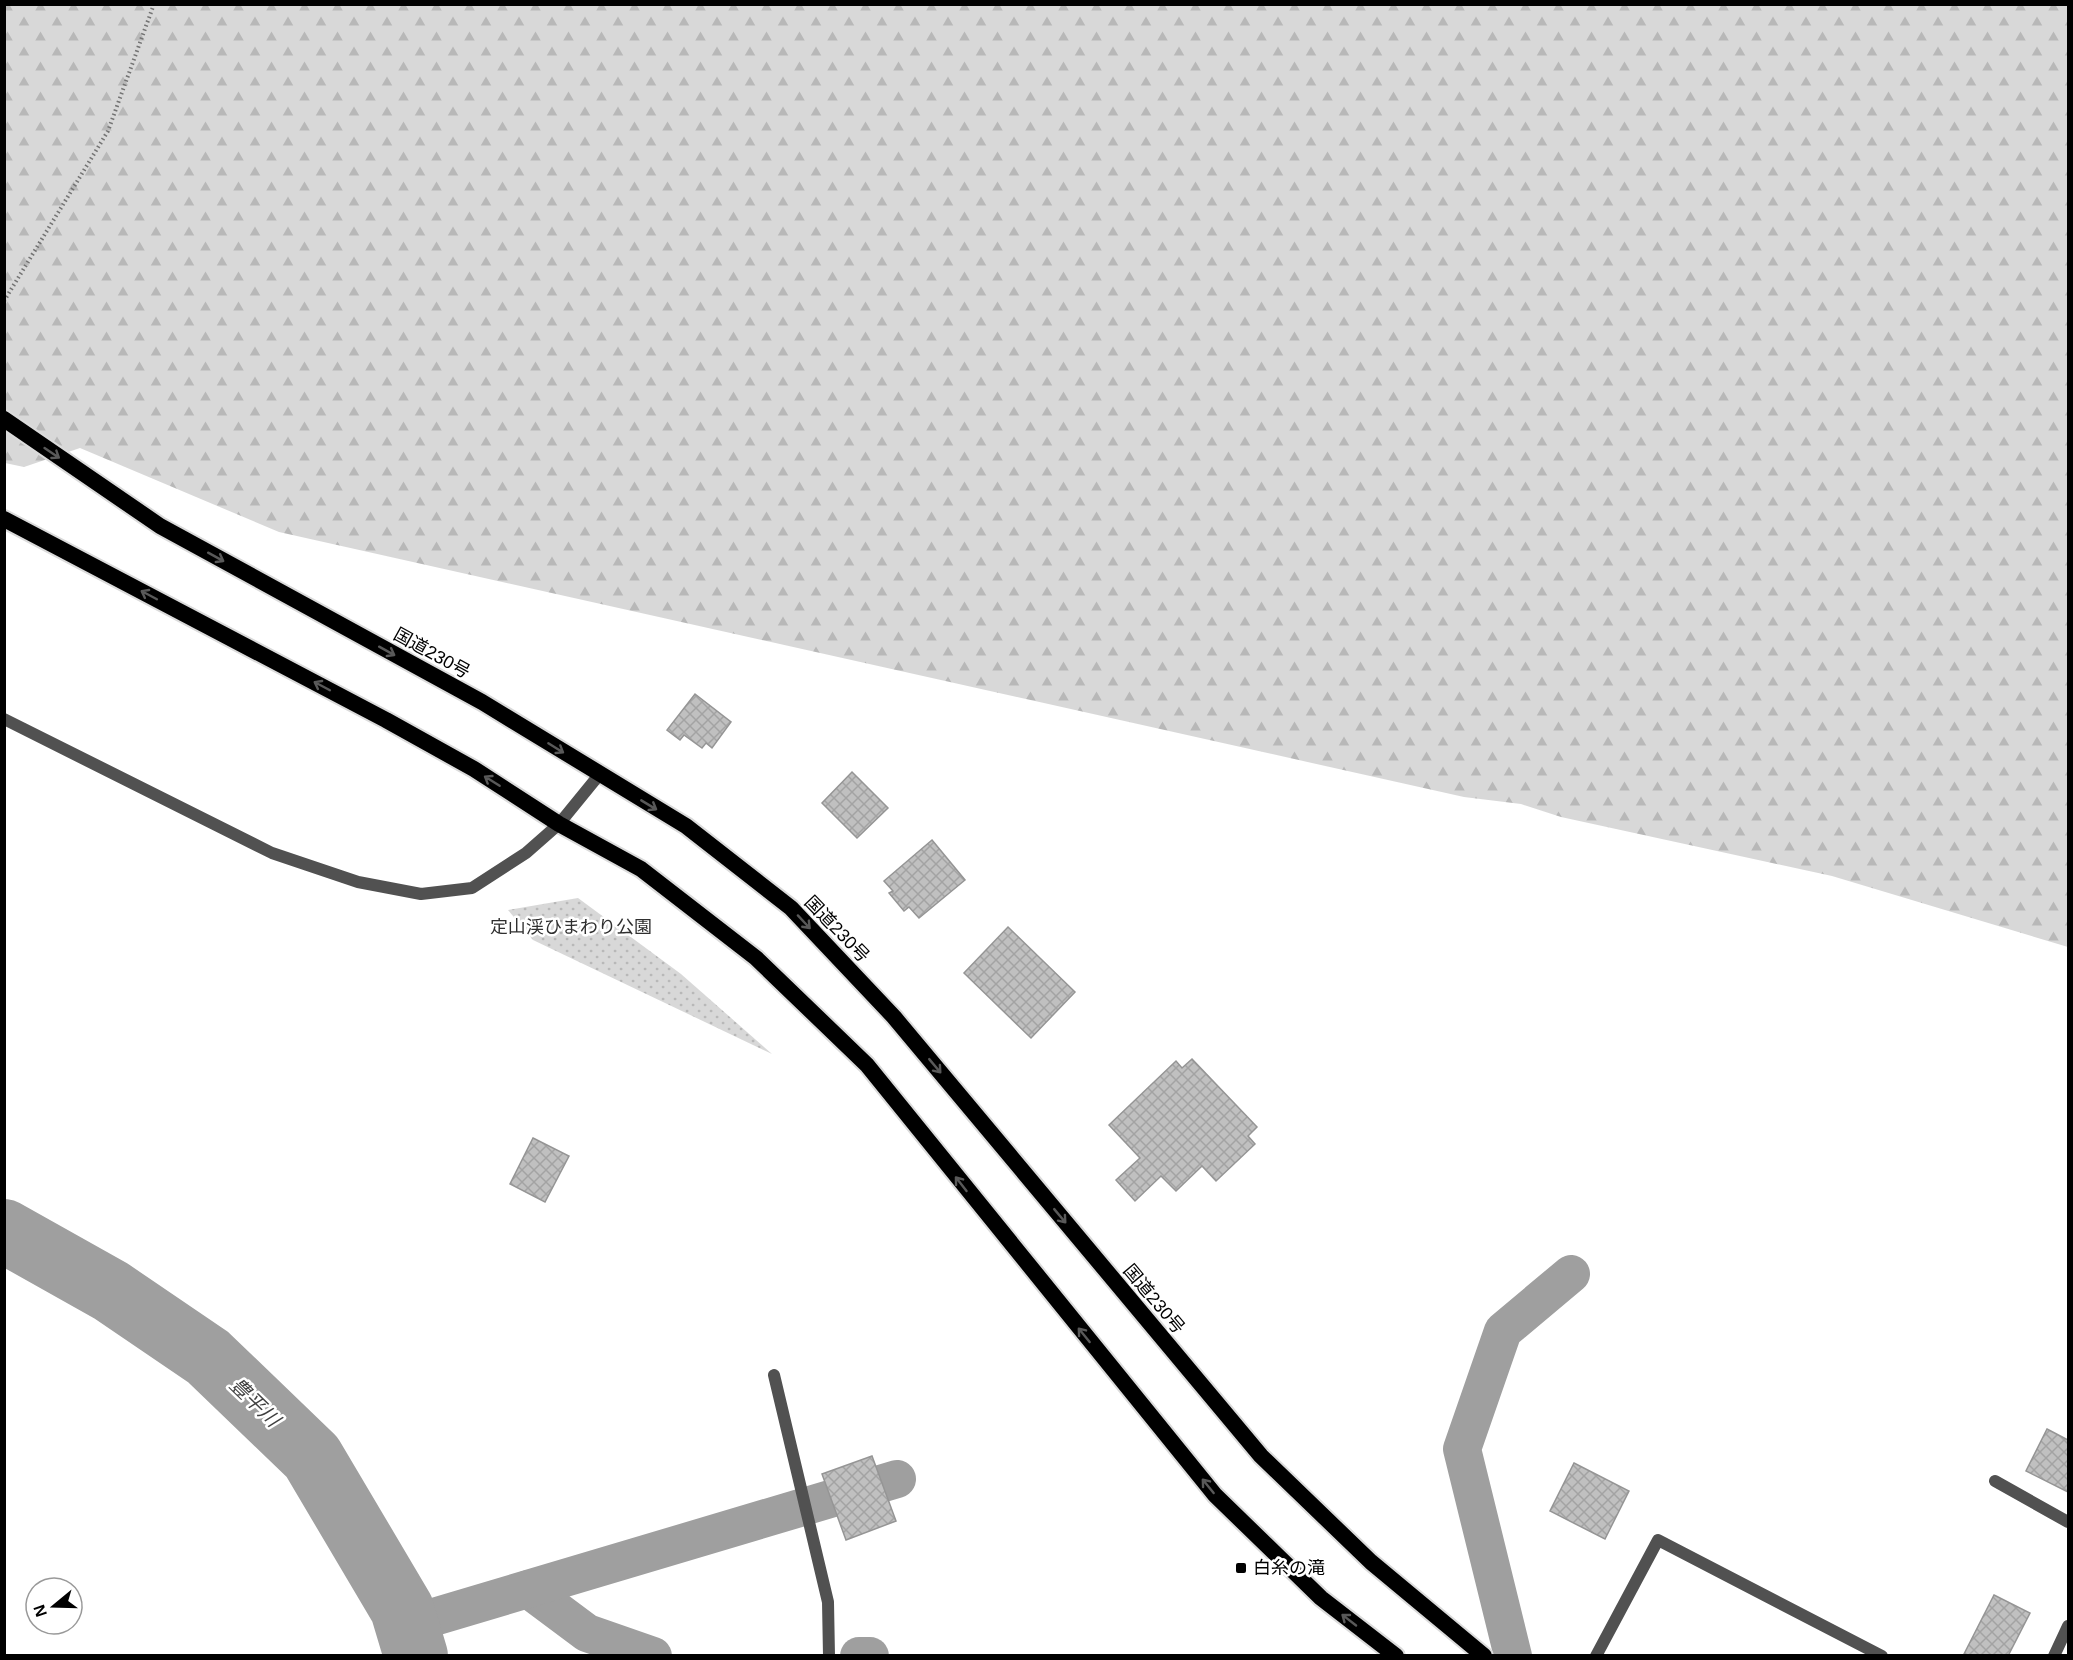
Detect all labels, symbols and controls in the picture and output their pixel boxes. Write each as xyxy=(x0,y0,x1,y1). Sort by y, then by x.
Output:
one-way arrow xyxy=(43,447,60,459)
one-way arrow xyxy=(207,552,225,563)
one-way arrow xyxy=(141,589,159,600)
street label: 国道230号 xyxy=(390,624,474,682)
one-way arrow xyxy=(378,646,396,657)
one-way arrow xyxy=(314,680,331,692)
one-way arrow xyxy=(547,743,564,755)
one-way arrow xyxy=(484,775,501,787)
one-way arrow xyxy=(640,799,657,811)
street label: 国道230号 xyxy=(801,892,873,966)
one-way arrow xyxy=(797,914,811,929)
park label: 定山渓ひまわり公園 xyxy=(490,917,652,937)
one-way arrow xyxy=(928,1058,942,1073)
one-way arrow xyxy=(954,1177,968,1192)
one-way arrow xyxy=(1053,1208,1066,1224)
street label: 国道230号 xyxy=(1119,1260,1189,1338)
one-way arrow xyxy=(1078,1327,1091,1343)
water label: 豊平川 xyxy=(226,1373,286,1432)
one-way arrow xyxy=(1201,1479,1215,1494)
place label: 白糸の滝 xyxy=(1253,1558,1325,1578)
marker: 白糸の滝 xyxy=(1234,1561,1248,1575)
north arrow xyxy=(24,1576,84,1636)
text: N xyxy=(30,1602,50,1619)
one-way arrow xyxy=(1342,1613,1358,1626)

